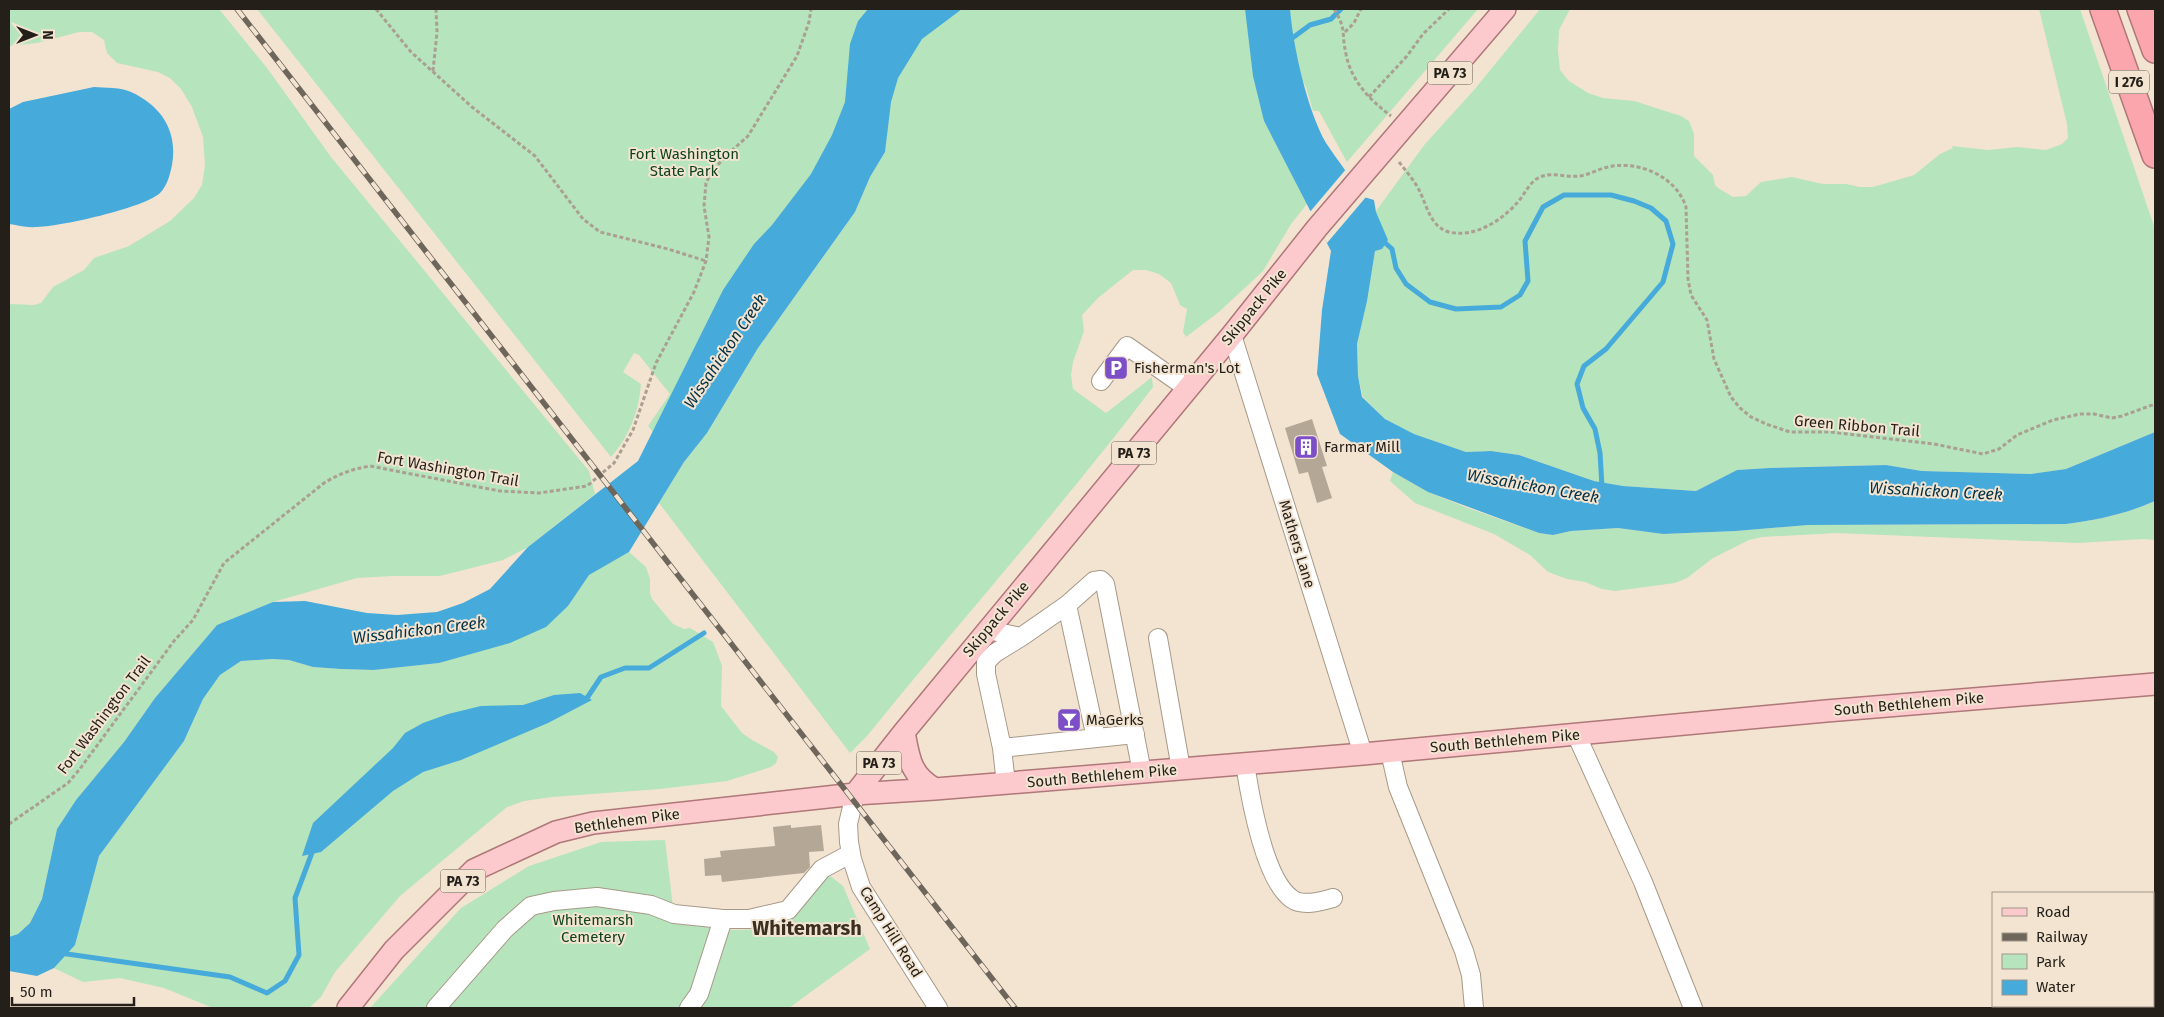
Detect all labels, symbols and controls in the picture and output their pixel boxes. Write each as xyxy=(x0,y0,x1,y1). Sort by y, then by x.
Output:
north arrow xyxy=(10,10,60,60)
text: N xyxy=(39,30,56,40)
road number: PA 73 xyxy=(1428,62,1472,84)
road number: I 276 xyxy=(2109,70,2149,94)
park label: Fort Washington State Park xyxy=(629,145,739,180)
street label: Skippack Pike xyxy=(1218,265,1290,349)
water label: Wissahickon Creek xyxy=(680,290,770,412)
parking icon: Fisherman's Lot xyxy=(1103,355,1129,381)
place label: Fisherman's Lot xyxy=(1134,359,1240,377)
street label: Green Ribbon Trail xyxy=(1793,412,1921,441)
building icon: Farmar Mill xyxy=(1293,434,1319,460)
place label: Farmar Mill xyxy=(1324,438,1400,456)
road number: PA 73 xyxy=(1112,442,1156,464)
street label: Fort Washington Trail xyxy=(376,448,521,490)
water label: Wissahickon Creek xyxy=(1466,465,1601,507)
water label: Wissahickon Creek xyxy=(1869,478,2003,504)
street label: Mathers Lane xyxy=(1275,498,1319,590)
street label: Skippack Pike xyxy=(959,577,1033,661)
water label: Wissahickon Creek xyxy=(352,612,487,648)
street label: Fort Washington Trail xyxy=(54,652,155,778)
street label: South Bethlehem Pike xyxy=(1833,688,1985,720)
bar icon: MaGerks xyxy=(1056,707,1082,733)
place label: MaGerks xyxy=(1086,711,1144,729)
street label: South Bethlehem Pike xyxy=(1429,725,1581,757)
road number: PA 73 xyxy=(856,751,902,774)
street label: South Bethlehem Pike xyxy=(1026,760,1178,792)
street label: Bethlehem Pike xyxy=(573,805,681,837)
road number: PA 73 xyxy=(440,869,486,892)
street label: Camp Hill Road xyxy=(856,883,926,981)
legend xyxy=(1992,892,2154,1007)
text: Road xyxy=(2036,903,2071,921)
park label: Whitemarsh Cemetery xyxy=(552,911,634,946)
district label: Whitemarsh xyxy=(752,916,862,940)
text: Railway xyxy=(2036,928,2088,946)
text: Park xyxy=(2036,953,2066,971)
scale bar xyxy=(12,974,135,1006)
text: Water xyxy=(2036,978,2075,996)
text: 50 m xyxy=(20,983,53,1001)

